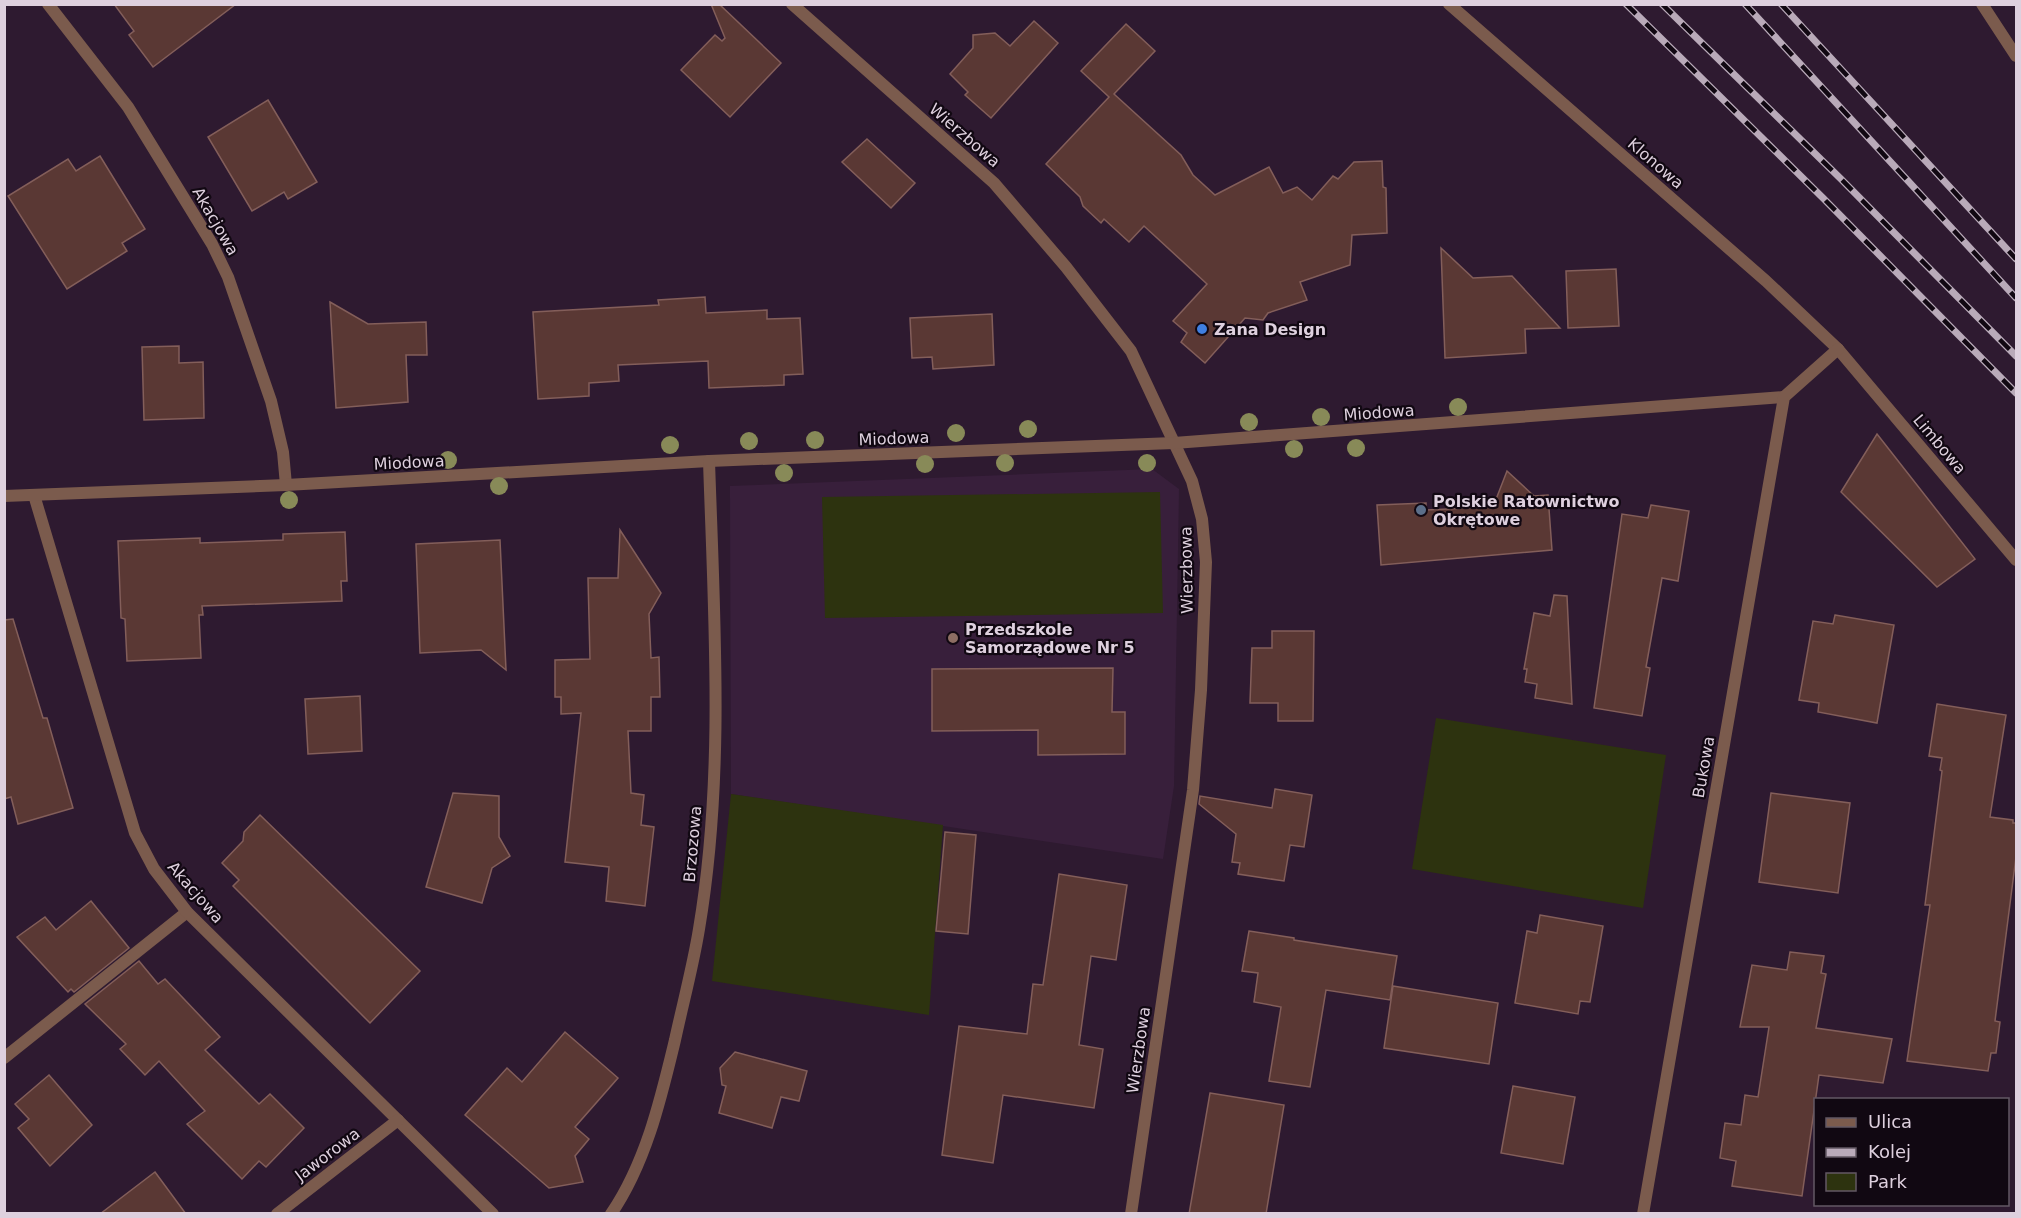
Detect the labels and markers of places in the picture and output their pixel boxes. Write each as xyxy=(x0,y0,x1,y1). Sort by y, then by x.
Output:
place label: Zana Design xyxy=(1214,320,1326,339)
marker: Zana Design xyxy=(1195,322,1209,336)
place label: Polskie Ratownictwo Okrętowe xyxy=(1433,492,1620,529)
marker: Polskie Ratownictwo Okrętowe xyxy=(1414,503,1428,517)
place label: Przedszkole Samorządowe Nr 5 xyxy=(965,620,1135,657)
marker: Przedszkole Samorządowe Nr 5 xyxy=(946,631,960,645)

